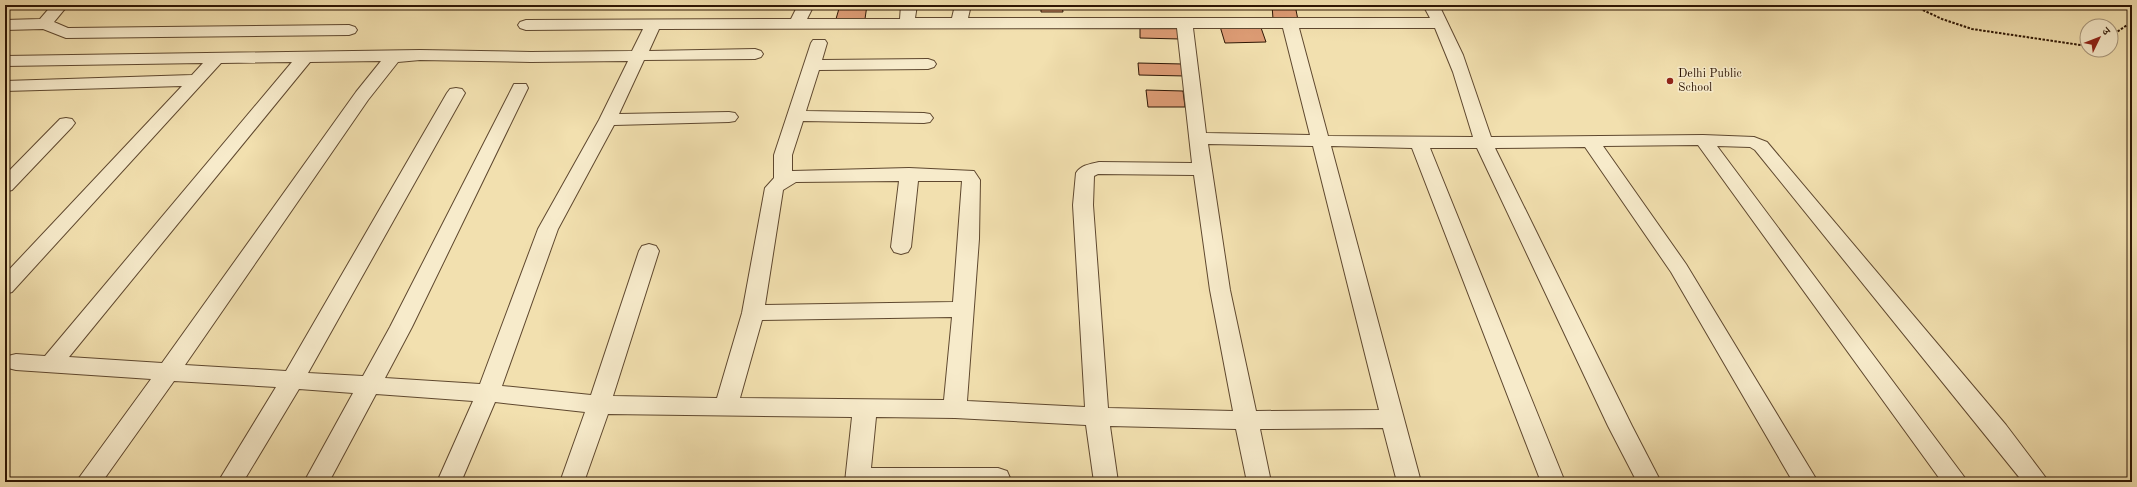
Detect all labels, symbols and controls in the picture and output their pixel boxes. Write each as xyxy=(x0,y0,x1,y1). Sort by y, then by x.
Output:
north arrow xyxy=(2079,18,2119,58)
text: उ xyxy=(2099,26,2112,39)
place label: Delhi Public School xyxy=(1678,68,1742,94)
marker: Delhi Public School xyxy=(1665,76,1675,86)

